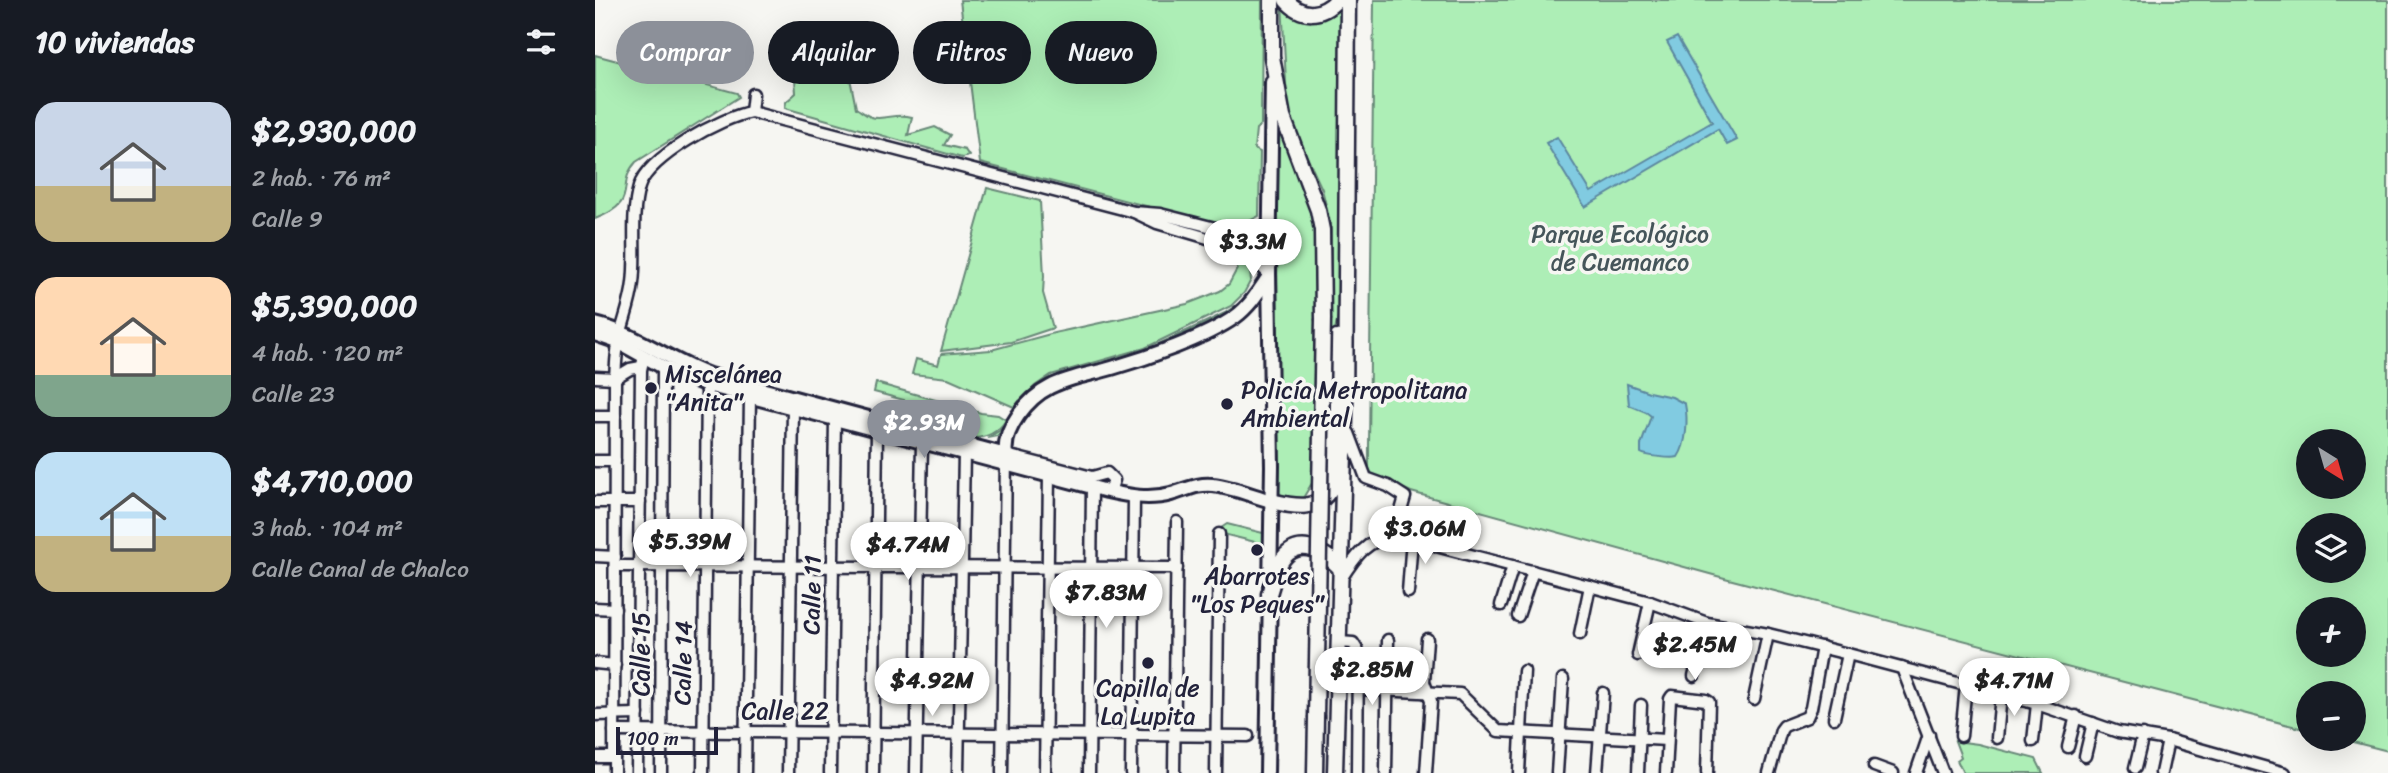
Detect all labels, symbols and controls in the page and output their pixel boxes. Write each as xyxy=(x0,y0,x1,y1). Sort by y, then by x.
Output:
text: 10 viviendas xyxy=(35,15,195,69)
chip: Comprar xyxy=(616,21,754,84)
chip: Alquilar xyxy=(768,21,899,84)
chip: Filtros xyxy=(913,21,1031,84)
chip: Nuevo xyxy=(1045,21,1157,84)
icon: filters xyxy=(522,23,560,61)
text: $2,930,000 xyxy=(252,104,416,158)
icon: home xyxy=(91,130,175,214)
text: 2 hab. · 76 m² xyxy=(252,158,391,199)
text: Calle 9 xyxy=(252,199,323,240)
park label: Parque Ecológico de Cuemanco xyxy=(1531,213,1709,283)
pin: $3.3M xyxy=(1204,219,1302,279)
text: $3.3M xyxy=(1220,221,1286,262)
text: $5,390,000 xyxy=(252,279,417,333)
icon: home xyxy=(91,305,175,389)
text: 4 hab. · 120 m² xyxy=(252,333,404,374)
place label: Miscelánea "Anita" xyxy=(665,353,782,423)
place label: Policía Metropolitana Ambiental xyxy=(1240,369,1467,439)
text: Calle 23 xyxy=(252,374,335,415)
marker: Miscelánea "Anita" xyxy=(643,380,659,396)
marker: Policía Metropolitana Ambiental xyxy=(1219,396,1235,412)
pin: $2.93M xyxy=(867,400,981,460)
text: $2.93M xyxy=(883,402,965,443)
north arrow xyxy=(2296,429,2366,499)
map controls xyxy=(2296,429,2366,751)
text: $4,710,000 xyxy=(252,454,413,508)
icon: home xyxy=(91,480,175,564)
pin: $3.06M xyxy=(1368,506,1482,566)
text: 3 hab. · 104 m² xyxy=(252,508,403,549)
text: $3.06M xyxy=(1384,508,1466,549)
button: layers xyxy=(2296,513,2366,583)
pin: $5.39M xyxy=(633,520,747,579)
text: $5.39M xyxy=(649,521,731,562)
pin: $4.74M xyxy=(851,522,965,582)
text: $4.74M xyxy=(866,524,950,565)
marker: Abarrotes "Los Peques" xyxy=(1249,542,1265,558)
text: Calle Canal de Chalco xyxy=(252,549,469,590)
street label: Calle 11 xyxy=(790,555,834,635)
place label: Abarrotes "Los Peques" xyxy=(1190,555,1326,625)
pin: $7.83M xyxy=(1049,570,1163,630)
text: $7.83M xyxy=(1066,572,1146,613)
button: + xyxy=(2296,597,2366,667)
street label: Calle 15 xyxy=(620,612,662,696)
street label: Calle 14 xyxy=(661,620,705,706)
pin: $2.45M xyxy=(1638,622,1752,682)
text: $2.45M xyxy=(1654,624,1736,665)
pin: $2.85M xyxy=(1315,648,1429,707)
text: $2.85M xyxy=(1331,649,1413,690)
marker: Capilla de La Lupita xyxy=(1140,655,1156,671)
pin: $4.92M xyxy=(875,658,989,718)
pin: $4.71M xyxy=(1957,658,2071,718)
text: $4.92M xyxy=(891,660,973,701)
text: $4.71M xyxy=(1975,660,2053,701)
place label: Capilla de La Lupita xyxy=(1096,667,1200,737)
button: − xyxy=(2296,681,2366,751)
street label: Calle 22 xyxy=(742,690,829,732)
text: 100 m xyxy=(627,722,679,755)
scale bar xyxy=(616,724,717,756)

